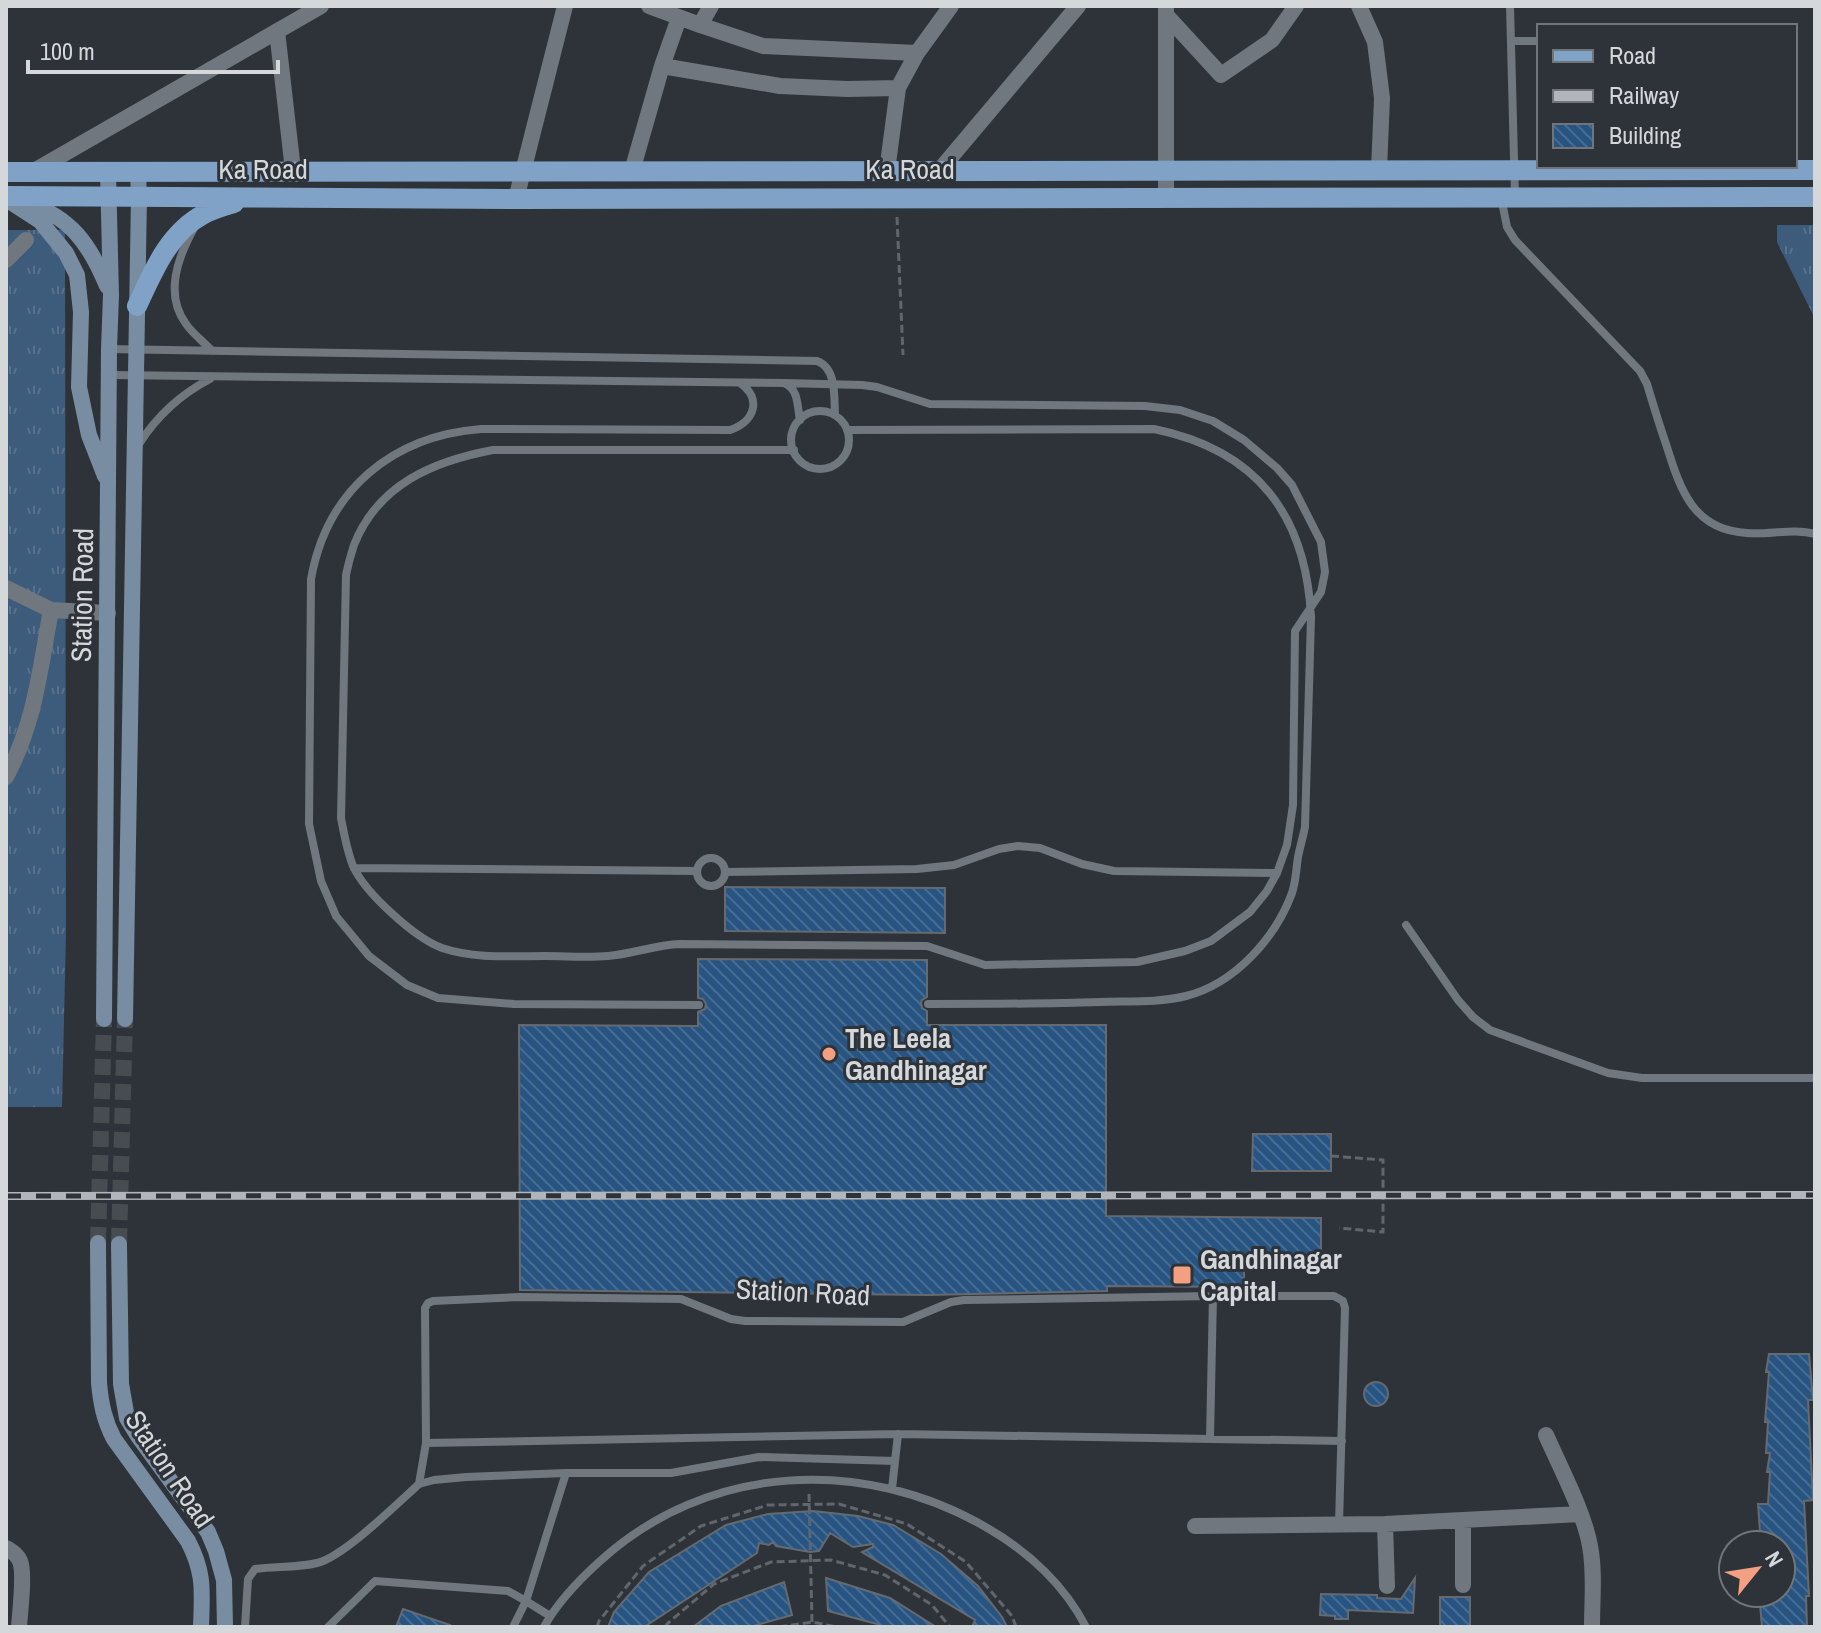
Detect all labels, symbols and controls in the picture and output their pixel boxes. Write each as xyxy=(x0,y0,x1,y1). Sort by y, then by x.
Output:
scale bar xyxy=(28,24,278,74)
legend xyxy=(1537,24,1797,168)
text: 100 m xyxy=(40,35,95,67)
text: Road xyxy=(1609,39,1656,71)
text: Railway xyxy=(1609,79,1679,111)
text: Building xyxy=(1609,119,1681,151)
street label: Ka Road xyxy=(218,150,308,188)
street label: Ka Road xyxy=(865,150,955,188)
street label: Station Road xyxy=(62,528,102,662)
place label: The Leela Gandhinagar xyxy=(845,1019,987,1089)
marker: The Leela Gandhinagar xyxy=(820,1045,838,1063)
place label: Gandhinagar Capital xyxy=(1200,1240,1342,1310)
marker: Gandhinagar Capital xyxy=(1171,1264,1193,1286)
street label: Station Road xyxy=(735,1270,871,1314)
street label: Station Road xyxy=(117,1403,223,1535)
north arrow xyxy=(1717,1529,1797,1609)
text: N xyxy=(1758,1546,1791,1572)

